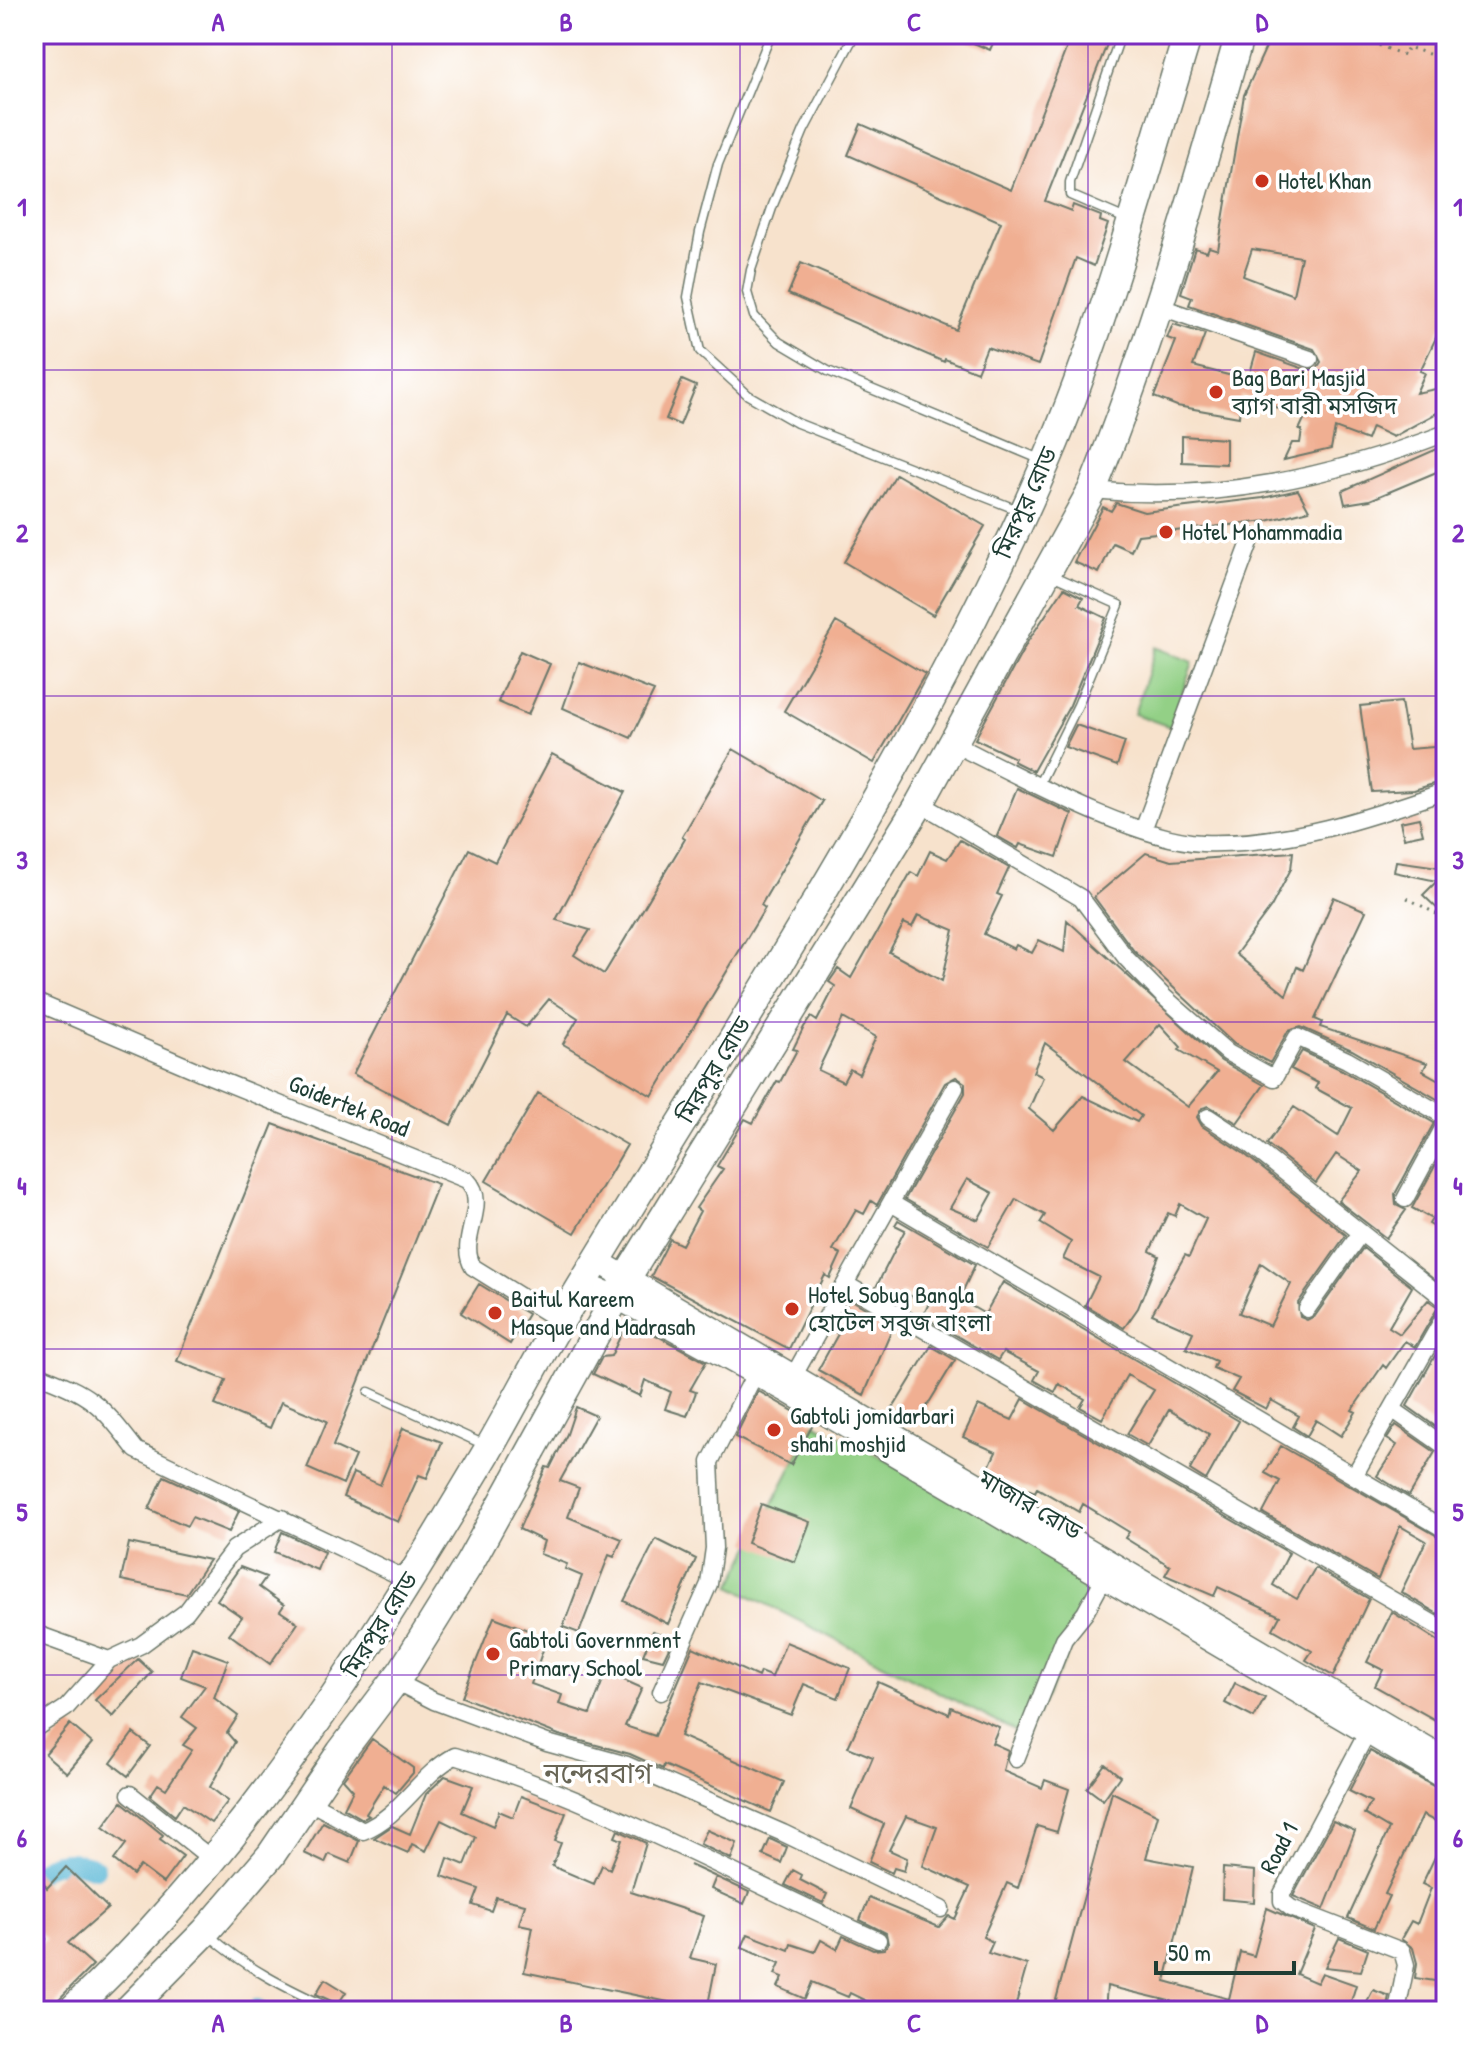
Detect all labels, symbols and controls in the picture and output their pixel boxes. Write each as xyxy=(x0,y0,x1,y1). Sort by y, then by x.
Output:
text: A xyxy=(212,4,225,39)
text: B xyxy=(559,4,573,39)
text: C xyxy=(907,4,921,39)
text: D xyxy=(1256,4,1269,39)
place label: Hotel Khan xyxy=(1278,164,1372,196)
marker: Hotel Khan xyxy=(1253,172,1271,190)
text: 1 xyxy=(17,189,27,224)
text: 1 xyxy=(1453,189,1463,224)
place label: Bag Bari Masjid ব্যাগ বারী মসজিদ xyxy=(1231,361,1398,421)
marker: Bag Bari Masjid ব্যাগ বারী মসজিদ xyxy=(1207,383,1225,401)
street label: মিরপুর রোড xyxy=(986,441,1064,564)
text: 2 xyxy=(16,515,29,550)
place label: Hotel Mohammadia xyxy=(1182,515,1342,547)
text: 2 xyxy=(1452,515,1465,550)
marker: Hotel Mohammadia xyxy=(1157,523,1175,541)
text: 3 xyxy=(16,842,28,877)
text: 3 xyxy=(1452,842,1464,877)
street label: মিরপুর রোড xyxy=(668,1010,758,1130)
street label: Goidertek Road xyxy=(284,1066,414,1144)
text: 4 xyxy=(17,1168,27,1203)
text: 4 xyxy=(1453,1168,1463,1203)
place label: Hotel Sobug Bangla হোটেল সবুজ বাংলা xyxy=(808,1278,992,1338)
place label: Baitul Kareem Masque and Madrasah xyxy=(511,1282,695,1342)
marker: Hotel Sobug Bangla হোটেল সবুজ বাংলা xyxy=(783,1300,801,1318)
marker: Baitul Kareem Masque and Madrasah xyxy=(486,1304,504,1322)
place label: Gabtoli jomidarbari shahi moshjid xyxy=(790,1399,955,1459)
marker: Gabtoli jomidarbari shahi moshjid xyxy=(765,1421,783,1439)
street label: মাজার রোড xyxy=(972,1461,1089,1547)
text: 5 xyxy=(17,1494,28,1529)
text: 5 xyxy=(1453,1494,1464,1529)
street label: মিরপুর রোড xyxy=(334,1565,425,1684)
place label: Gabtoli Government Primary School xyxy=(509,1623,681,1683)
marker: Gabtoli Government Primary School xyxy=(484,1645,502,1663)
district label: নন্দেরবাগ xyxy=(543,1754,653,1792)
street label: Road 1 xyxy=(1251,1816,1305,1879)
text: 6 xyxy=(17,1820,28,1855)
text: 6 xyxy=(1453,1820,1464,1855)
scale bar xyxy=(1156,1925,1294,1975)
text: 50 m xyxy=(1168,1936,1211,1968)
text: A xyxy=(212,2005,225,2040)
text: B xyxy=(559,2005,573,2040)
text: C xyxy=(907,2005,921,2040)
text: D xyxy=(1256,2005,1269,2040)

